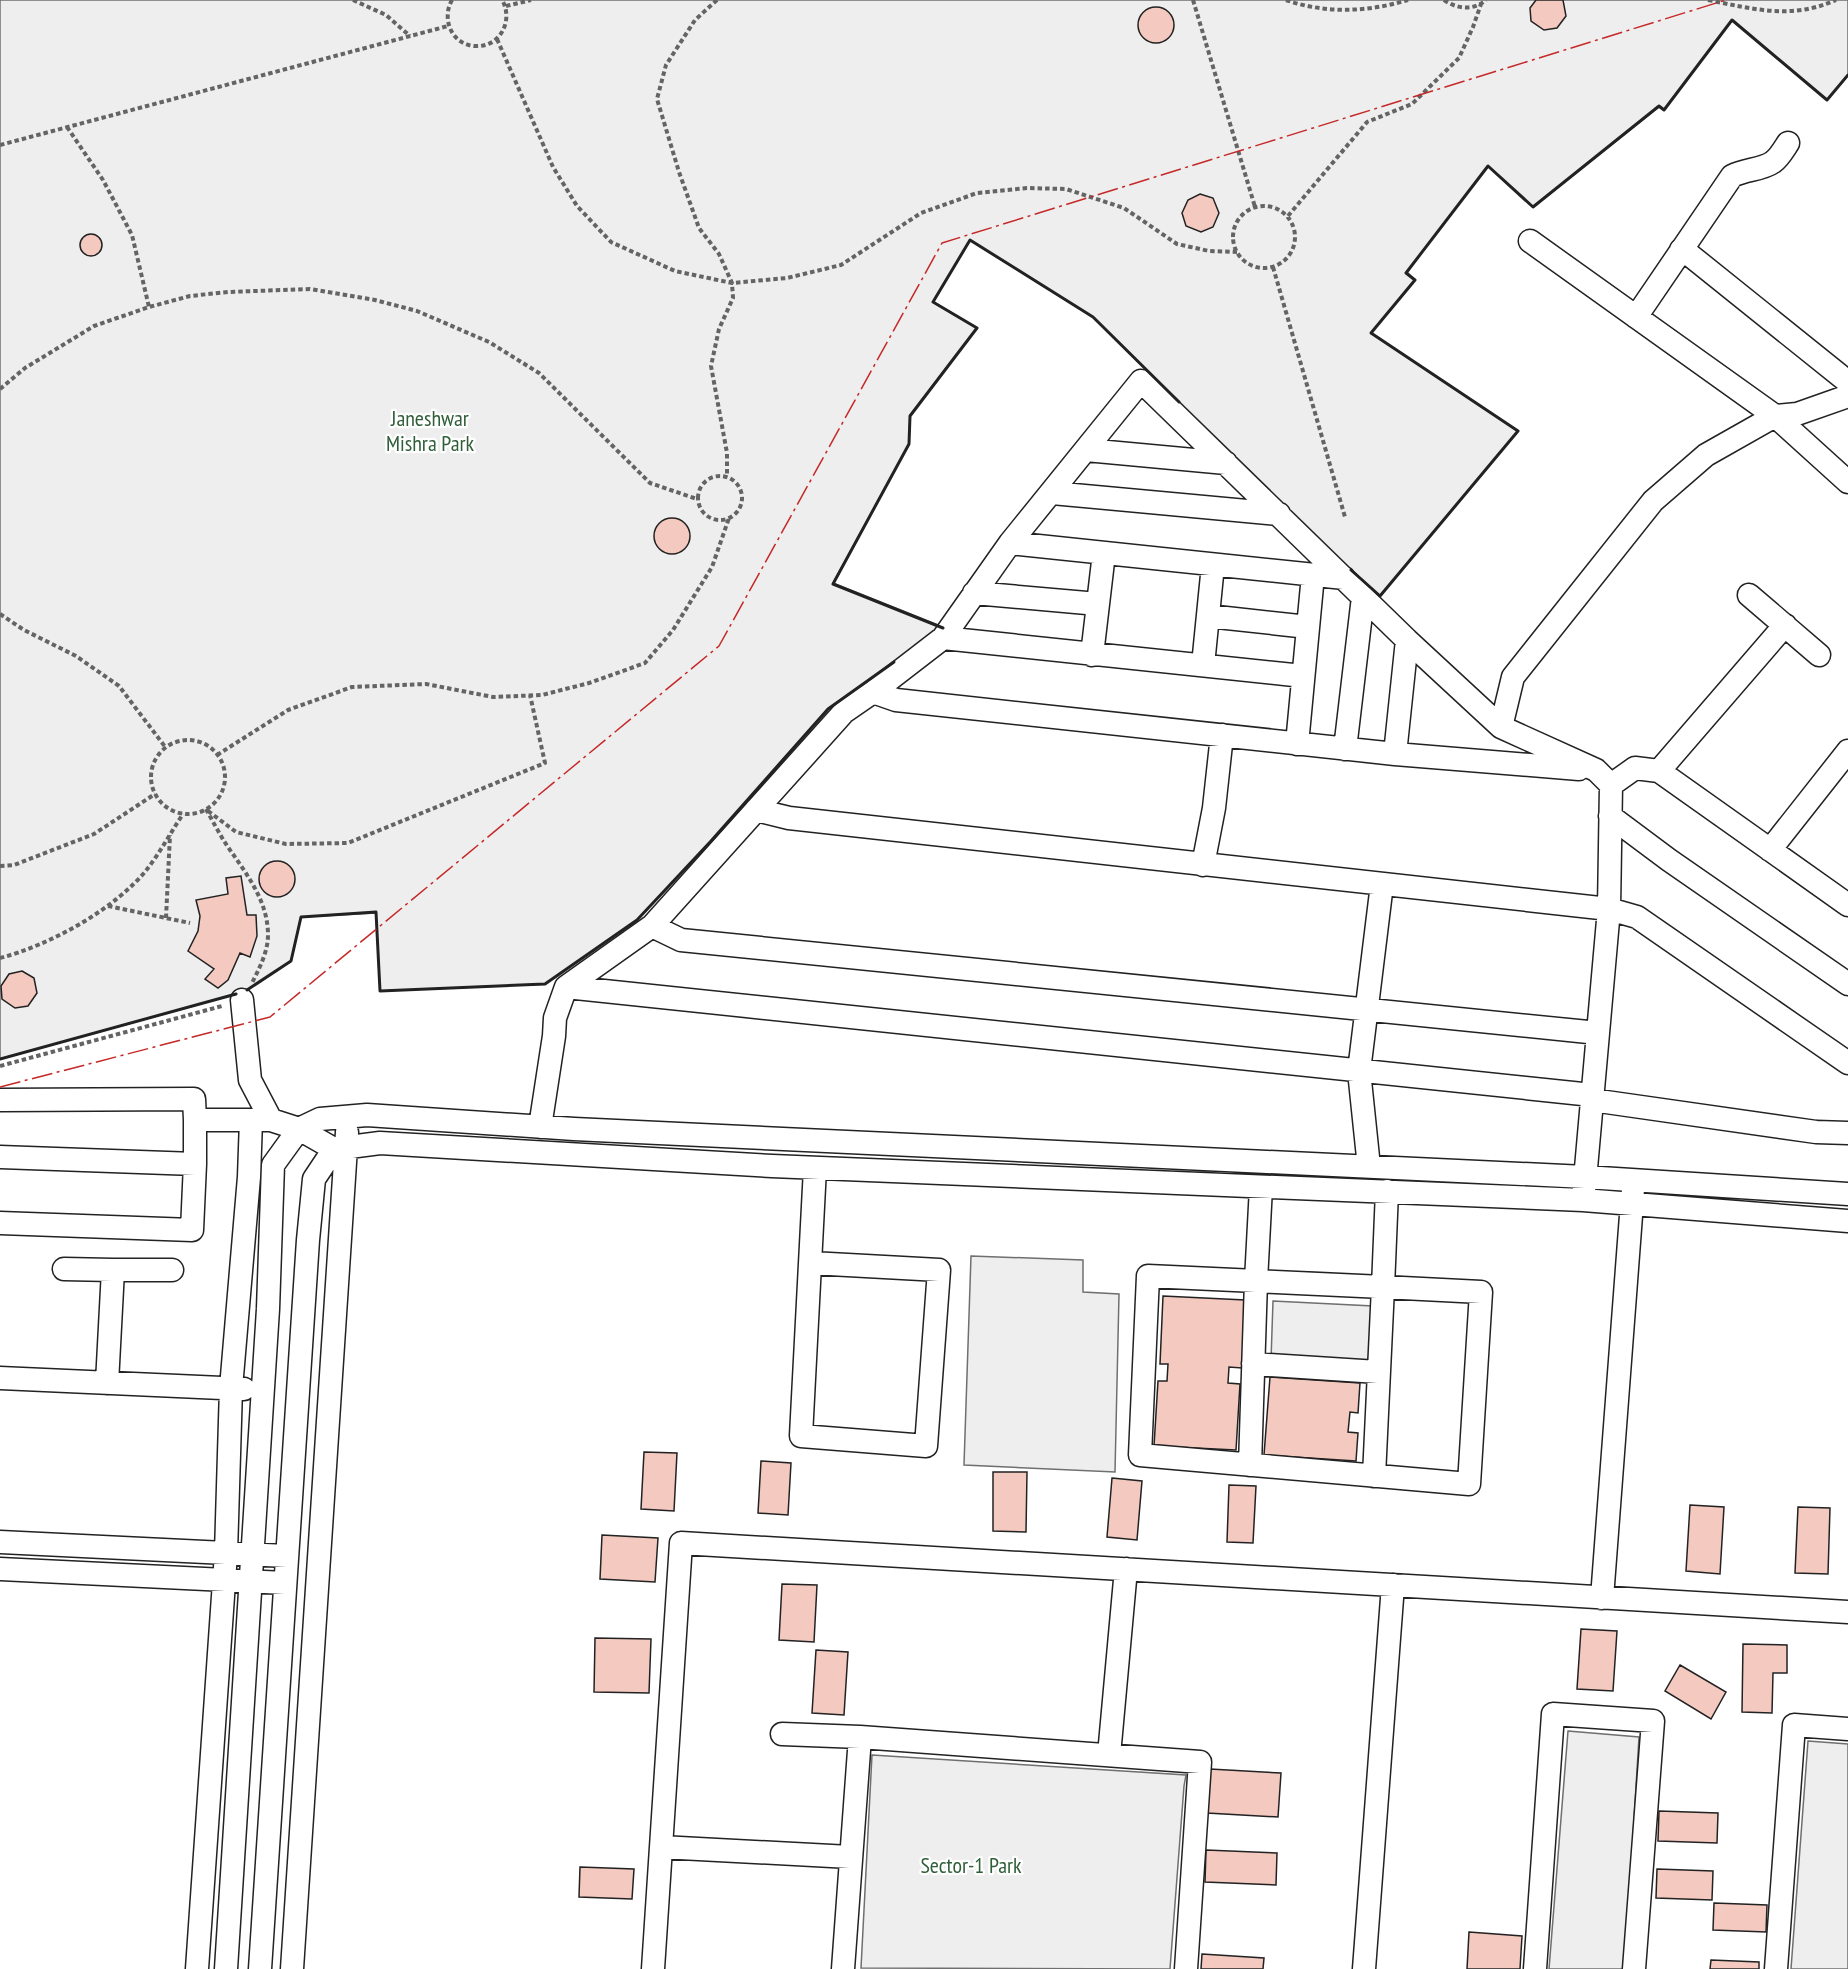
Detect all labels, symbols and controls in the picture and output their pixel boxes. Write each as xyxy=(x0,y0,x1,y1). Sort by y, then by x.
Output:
park label: Janeshwar Mishra Park xyxy=(386,404,475,457)
park label: Sector-1 Park xyxy=(920,1851,1022,1879)

